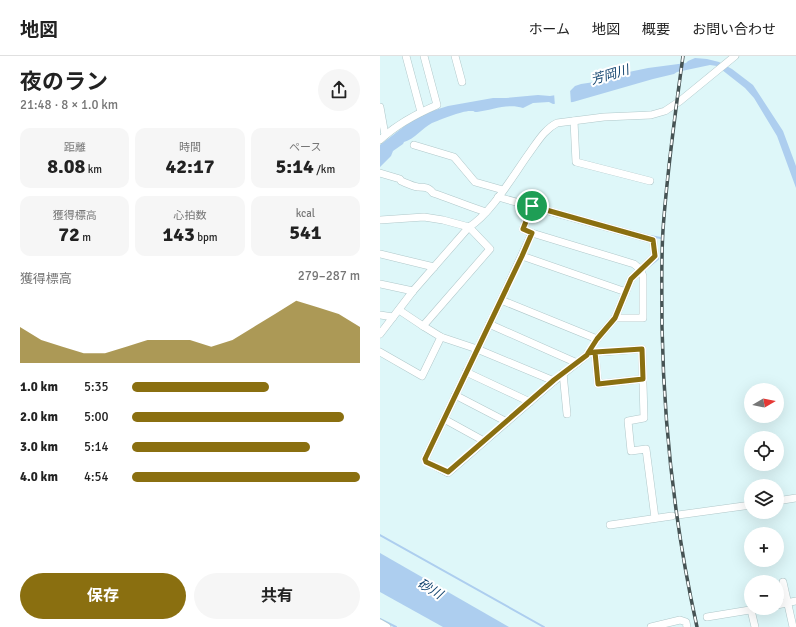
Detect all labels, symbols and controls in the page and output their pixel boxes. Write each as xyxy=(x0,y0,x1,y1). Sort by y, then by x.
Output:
text: 地図 xyxy=(20,18,58,42)
text: ホーム xyxy=(528,21,570,38)
text: 地図 xyxy=(592,21,620,38)
text: 概要 xyxy=(642,21,670,38)
text: お問い合わせ xyxy=(692,21,776,38)
water label: 芳岡川 xyxy=(589,61,633,88)
text: 夜のラン xyxy=(20,68,108,95)
button: share xyxy=(318,69,360,111)
text: 21:48 · 8 × 1.0 km xyxy=(20,97,118,113)
text: 距離 xyxy=(64,141,86,154)
text: 時間 xyxy=(179,141,201,154)
text: ペース xyxy=(289,141,322,154)
text: 8.08 xyxy=(47,154,85,179)
text: 42:17 xyxy=(165,154,215,179)
text: 5:14 xyxy=(276,154,314,179)
text: km xyxy=(85,163,102,176)
text: /km xyxy=(314,163,335,176)
pin xyxy=(515,189,549,223)
icon: arrive xyxy=(521,195,543,217)
text: kcal xyxy=(296,207,315,220)
text: 獲得標高 xyxy=(53,209,97,222)
text: 心拍数 xyxy=(173,209,206,222)
text: 541 xyxy=(289,220,322,245)
text: 72 xyxy=(58,222,80,247)
text: 143 xyxy=(162,222,195,247)
text: m xyxy=(80,231,91,244)
text: bpm xyxy=(195,231,218,244)
text: 279–287 m xyxy=(298,268,360,284)
text: 獲得標高 xyxy=(20,271,72,287)
text: 1.0 km xyxy=(20,379,58,395)
text: 5:35 xyxy=(84,379,109,395)
north arrow xyxy=(744,383,784,423)
map controls xyxy=(744,383,784,615)
text: 2.0 km xyxy=(20,409,58,425)
text: 5:00 xyxy=(84,409,109,425)
button: locate xyxy=(744,431,784,471)
text: 3.0 km xyxy=(20,439,58,455)
text: 5:14 xyxy=(84,439,109,455)
text: 4.0 km xyxy=(20,469,58,485)
text: 4:54 xyxy=(84,469,109,485)
button: layers xyxy=(744,479,784,519)
button: + xyxy=(744,527,784,567)
button: 保存 xyxy=(20,573,186,619)
button: 共有 xyxy=(194,573,360,619)
water label: 砂川 xyxy=(415,575,447,604)
button: − xyxy=(744,575,784,615)

